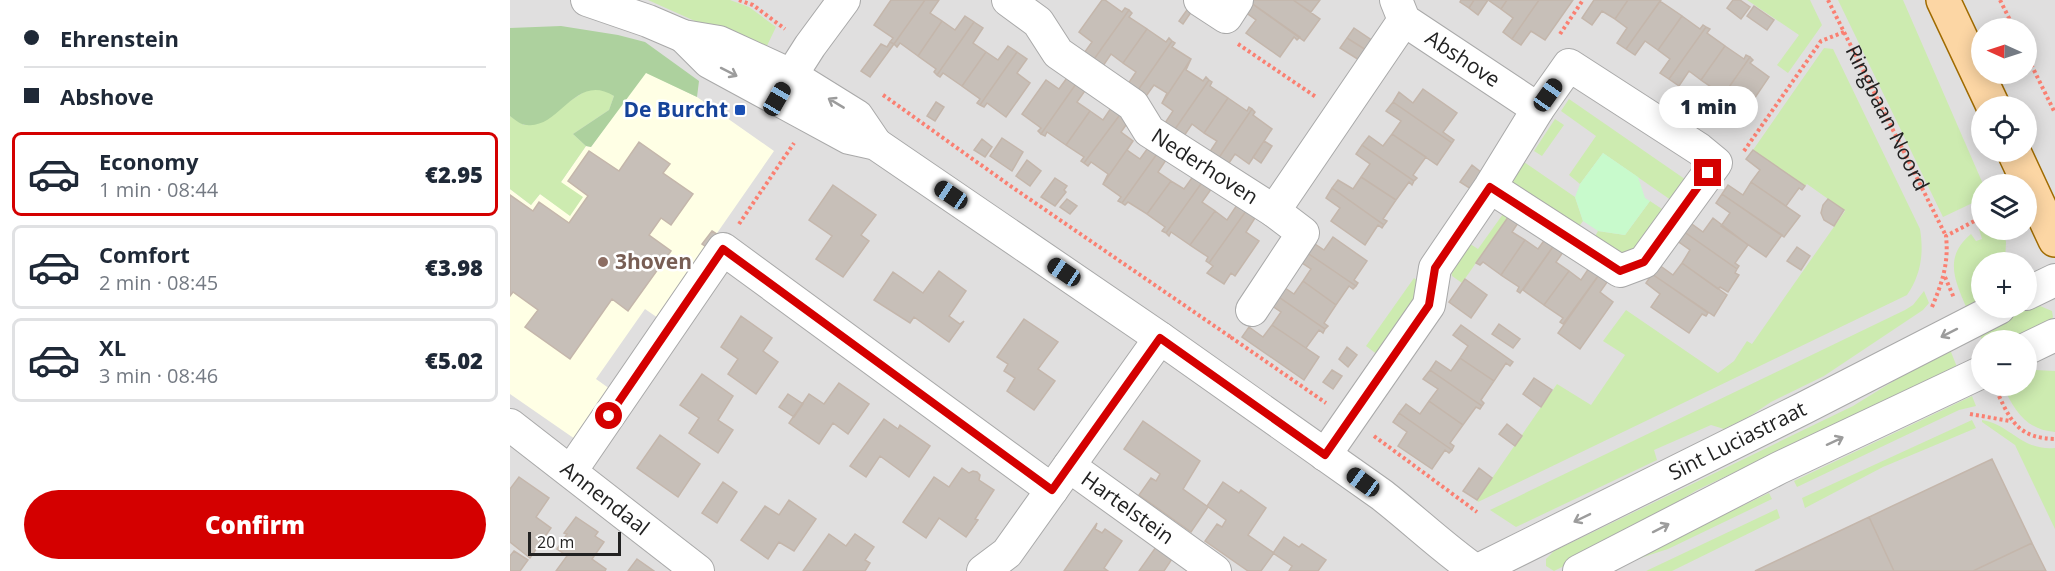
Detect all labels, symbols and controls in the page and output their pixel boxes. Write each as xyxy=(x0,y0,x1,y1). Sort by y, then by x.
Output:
north arrow xyxy=(1971,18,2037,84)
map controls xyxy=(1971,18,2037,396)
text: Ehrenstein xyxy=(60,23,179,53)
street label: Abshove xyxy=(1421,23,1506,93)
street label: Ringbaan Noord xyxy=(1840,40,1936,195)
one-way arrow xyxy=(719,67,737,78)
car xyxy=(1530,75,1566,115)
car xyxy=(760,79,794,119)
text: Abshove xyxy=(60,81,154,111)
callout: 1 min xyxy=(1658,86,1758,128)
text: 1 min xyxy=(1680,93,1737,120)
place label: De Burcht xyxy=(623,95,728,123)
button: locate xyxy=(1971,96,2037,162)
one-way arrow xyxy=(828,97,845,109)
marker: De Burcht xyxy=(733,103,747,117)
street label: Nederhoven xyxy=(1146,121,1264,210)
text: Economy xyxy=(99,146,198,176)
icon: car xyxy=(27,147,81,201)
text: €2.95 xyxy=(425,159,483,189)
route end xyxy=(1694,159,1721,186)
button: layers xyxy=(1971,174,2037,240)
text: 1 min · 08:44 xyxy=(99,176,218,203)
car xyxy=(931,177,971,213)
text: Comfort xyxy=(99,239,190,269)
icon: car xyxy=(27,240,81,294)
place label: 3hoven xyxy=(615,247,692,275)
text: €3.98 xyxy=(425,252,483,282)
button: + xyxy=(1971,252,2037,318)
car xyxy=(1044,254,1084,290)
marker: 3hoven xyxy=(596,255,610,269)
text: 2 min · 08:45 xyxy=(99,269,218,296)
one-way arrow xyxy=(1941,327,1958,339)
button: − xyxy=(1971,330,2037,396)
text: XL xyxy=(99,332,126,362)
icon: car xyxy=(27,333,81,387)
text: €5.02 xyxy=(425,345,483,375)
text: 3 min · 08:46 xyxy=(99,362,218,389)
street label: Sint Luciastraat xyxy=(1663,394,1811,486)
route start xyxy=(595,402,622,429)
one-way arrow xyxy=(1826,435,1844,447)
street label: Annendaal xyxy=(555,454,656,541)
street label: Hartelstein xyxy=(1076,464,1180,550)
car xyxy=(1343,464,1383,500)
button: Confirm xyxy=(24,490,486,559)
one-way arrow xyxy=(1574,513,1592,524)
one-way arrow xyxy=(1651,522,1669,533)
scale bar xyxy=(528,529,621,556)
text: 20 m xyxy=(537,531,574,553)

